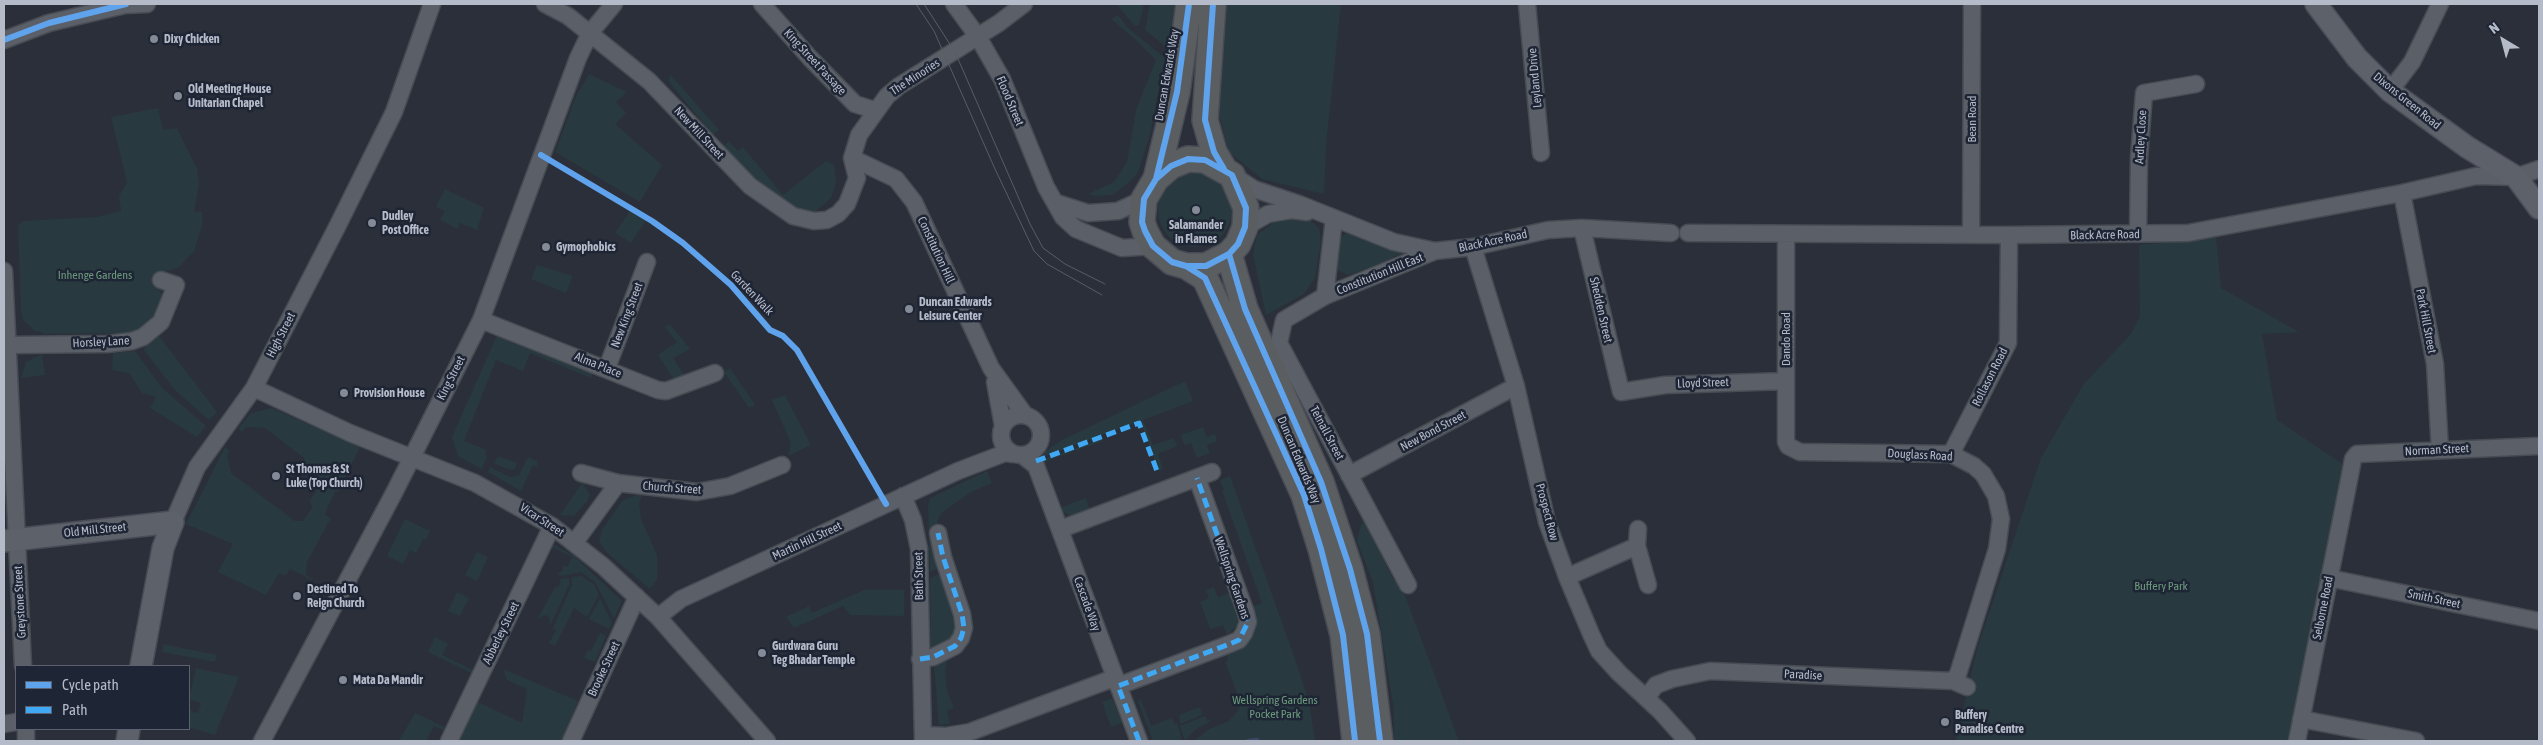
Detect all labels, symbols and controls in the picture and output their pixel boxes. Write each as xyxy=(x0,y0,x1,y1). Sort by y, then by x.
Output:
north arrow xyxy=(2478,15,2528,65)
text: N xyxy=(2486,19,2502,37)
street label: King Street Passage xyxy=(781,26,849,98)
street label: Duncan Edwards Way xyxy=(1152,28,1182,122)
place label: Dixy Chicken xyxy=(164,32,220,46)
marker: Dixy Chicken xyxy=(148,33,160,45)
street label: Leyland Drive xyxy=(1525,47,1545,109)
street label: The Minories xyxy=(888,56,942,98)
street label: Dixons Green Road xyxy=(2370,69,2444,133)
street label: Flood Street xyxy=(993,74,1027,128)
place label: Old Meeting House Unitarian Chapel xyxy=(188,82,271,110)
marker: Old Meeting House Unitarian Chapel xyxy=(172,90,184,102)
street label: Bean Road xyxy=(1965,95,1979,143)
street label: New Mill Street xyxy=(671,104,727,162)
street label: Ardley Close xyxy=(2132,110,2150,164)
marker: Salamander in Flames xyxy=(1190,204,1202,216)
place label: Dudley Post Office xyxy=(382,209,429,237)
street label: Constitution Hill xyxy=(914,214,958,286)
marker: Dudley Post Office xyxy=(366,217,378,229)
place label: Salamander in Flames xyxy=(1169,218,1223,246)
street label: Black Acre Road xyxy=(1457,227,1529,255)
street label: Black Acre Road xyxy=(2070,227,2140,243)
place label: Gymophobics xyxy=(556,240,616,254)
marker: Gymophobics xyxy=(540,241,552,253)
street label: Constitution Hill East xyxy=(1335,250,1425,298)
street label: Garden Walk xyxy=(727,267,777,319)
park label: Inhenge Gardens xyxy=(58,268,132,282)
street label: Shedden Street xyxy=(1586,276,1616,344)
street label: New King Street xyxy=(608,280,646,350)
street label: Park Hill Street xyxy=(2413,287,2439,355)
place label: Duncan Edwards Leisure Center xyxy=(919,295,992,323)
marker: Duncan Edwards Leisure Center xyxy=(903,303,915,315)
street label: High Street xyxy=(264,310,298,360)
street label: Dando Road xyxy=(1779,312,1793,366)
street label: Horsley Lane xyxy=(72,333,130,351)
street label: Rollason Road xyxy=(1969,345,2011,409)
street label: Alma Place xyxy=(572,349,624,381)
street label: King Street xyxy=(434,354,468,402)
street label: Lloyd Street xyxy=(1677,375,1729,391)
place label: Provision House xyxy=(354,386,425,400)
marker: Provision House xyxy=(338,387,350,399)
street label: Tetnall Street xyxy=(1307,403,1347,463)
street label: New Bond Street xyxy=(1398,408,1468,454)
street label: Duncan Edwards Way xyxy=(1274,414,1324,506)
street label: Norman Street xyxy=(2405,441,2469,459)
street label: Douglass Road xyxy=(1887,446,1953,464)
place label: St Thomas & St Luke (Top Church) xyxy=(286,462,363,490)
marker: St Thomas & St Luke (Top Church) xyxy=(270,470,282,482)
street label: Church Street xyxy=(642,479,702,497)
street label: Prospect Row xyxy=(1532,482,1562,542)
street label: Vicar Street xyxy=(517,500,567,540)
street label: Martin Hill Street xyxy=(770,519,844,563)
street label: Old Mill Street xyxy=(63,520,127,540)
street label: Wellspring Gardens xyxy=(1211,535,1253,621)
street label: Bath Street xyxy=(911,552,927,600)
street label: Greystone Street xyxy=(11,565,29,639)
street label: Cascade Way xyxy=(1071,575,1103,633)
street label: Selborne Road xyxy=(2310,575,2336,641)
park label: Buffery Park xyxy=(2134,579,2188,593)
place label: Destined To Reign Church xyxy=(307,582,365,610)
street label: Smith Street xyxy=(2406,586,2462,612)
marker: Destined To Reign Church xyxy=(291,590,303,602)
street label: Abberley Street xyxy=(480,599,522,667)
street label: Brooke Street xyxy=(585,639,623,699)
place label: Gurdwara Guru Teg Bhadar Temple xyxy=(772,639,855,667)
marker: Gurdwara Guru Teg Bhadar Temple xyxy=(756,647,768,659)
legend xyxy=(15,665,190,730)
street label: Paradise xyxy=(1784,667,1822,683)
place label: Mata Da Mandir xyxy=(353,673,423,687)
marker: Mata Da Mandir xyxy=(337,674,349,686)
text: Cycle path xyxy=(62,676,119,693)
park label: Wellspring Gardens Pocket Park xyxy=(1232,693,1318,721)
text: Path xyxy=(62,701,88,718)
place label: Buffery Paradise Centre xyxy=(1955,708,2024,736)
marker: Buffery Paradise Centre xyxy=(1939,716,1951,728)

